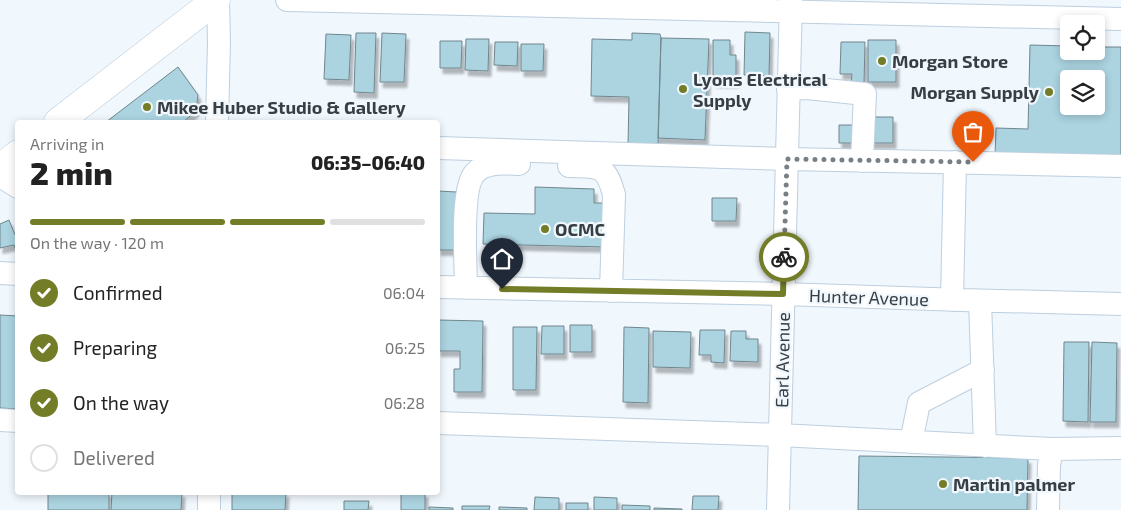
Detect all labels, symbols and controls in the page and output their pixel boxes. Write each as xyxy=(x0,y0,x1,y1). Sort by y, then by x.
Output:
map controls xyxy=(1060,15,1105,115)
button: locate xyxy=(1060,15,1105,60)
place label: Morgan Store xyxy=(892,50,1008,72)
marker: Morgan Store xyxy=(876,55,888,67)
place label: Lyons Electrical Supply xyxy=(693,68,828,111)
button: layers xyxy=(1060,70,1105,115)
place label: Morgan Supply xyxy=(910,81,1040,103)
marker: Lyons Electrical Supply xyxy=(677,83,689,95)
marker: Morgan Supply xyxy=(1043,86,1055,98)
place label: Mikee Huber Studio & Gallery xyxy=(157,96,407,118)
marker: Mikee Huber Studio & Gallery xyxy=(141,101,153,113)
pin xyxy=(952,111,994,162)
icon: bag xyxy=(959,118,987,146)
text: Arriving in xyxy=(30,134,104,153)
text: 06:35–06:40 xyxy=(311,151,425,174)
text: 2 min xyxy=(30,153,113,191)
place label: OCMC xyxy=(555,218,605,240)
marker: OCMC xyxy=(539,223,551,235)
courier xyxy=(759,232,809,282)
text: On the way · 120 m xyxy=(30,233,164,252)
pin xyxy=(481,238,523,289)
icon: bike xyxy=(770,243,798,271)
icon: home xyxy=(488,245,516,273)
icon: check xyxy=(30,279,58,307)
text: Confirmed xyxy=(73,281,163,304)
text: 06:04 xyxy=(383,283,425,302)
street label: Hunter Avenue xyxy=(809,284,929,310)
street label: Earl Avenue xyxy=(770,312,794,408)
icon: check xyxy=(30,334,58,362)
text: Preparing xyxy=(73,336,157,359)
text: 06:25 xyxy=(385,338,425,357)
icon: check xyxy=(30,389,58,417)
text: On the way xyxy=(73,391,169,414)
text: 06:28 xyxy=(384,393,425,412)
text: Delivered xyxy=(73,446,155,469)
place label: Martin palmer xyxy=(953,473,1075,495)
marker: Martin palmer xyxy=(937,478,949,490)

